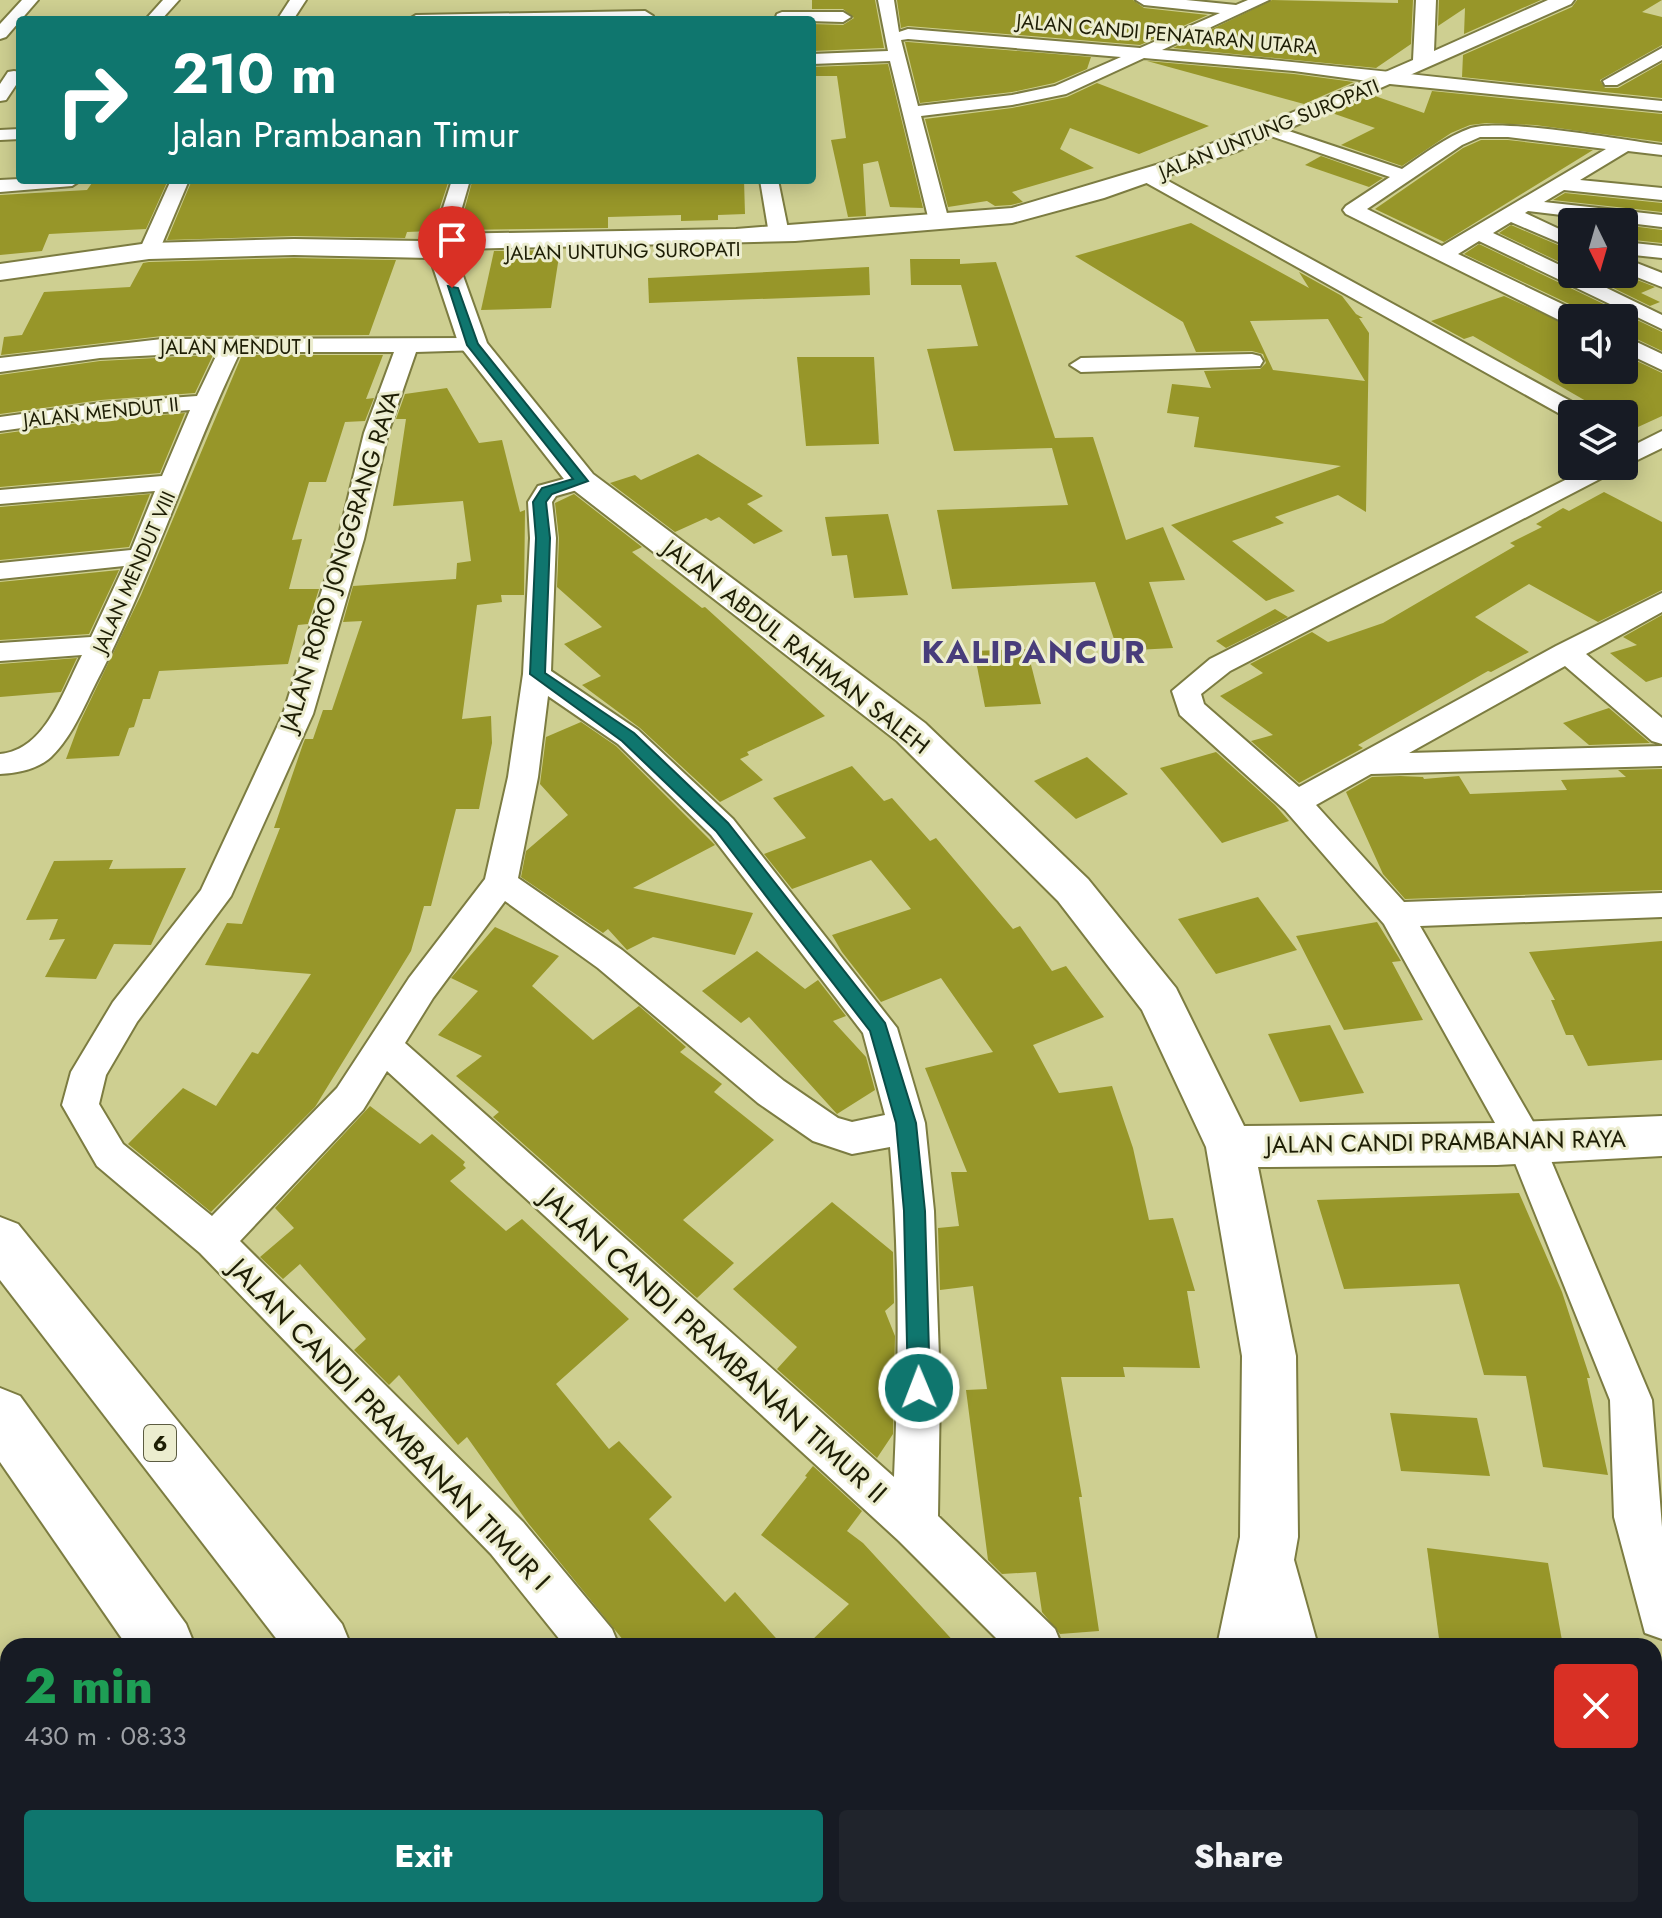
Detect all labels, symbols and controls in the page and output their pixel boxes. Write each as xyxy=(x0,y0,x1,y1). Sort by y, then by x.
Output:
street label: JALAN CANDI PENATARAN UTARA xyxy=(1012,7,1319,62)
text: 210 m xyxy=(172,33,337,114)
icon: right xyxy=(40,48,144,152)
street label: JALAN UNTUNG SUROPATI xyxy=(1152,72,1384,188)
text: Jalan Prambanan Timur xyxy=(172,108,519,160)
pin xyxy=(418,206,486,288)
north arrow xyxy=(1558,208,1638,288)
map controls xyxy=(1558,208,1638,480)
icon: arrive xyxy=(430,218,474,262)
street label: JALAN UNTUNG SUROPATI xyxy=(502,235,741,268)
button: sound xyxy=(1558,304,1638,384)
street label: JALAN MENDUT I xyxy=(157,333,312,362)
street label: JALAN RORO JONGGRANG RAYA xyxy=(270,386,408,739)
street label: JALAN MENDUT II xyxy=(19,390,180,435)
button: layers xyxy=(1558,400,1638,480)
street label: JALAN MENDUT VIII xyxy=(85,487,183,660)
street label: JALAN ABDUL RAHMAN SALEH xyxy=(653,529,938,762)
district label: KALIPANCUR xyxy=(921,629,1147,675)
street label: JALAN CANDI PRAMBANAN RAYA xyxy=(1263,1121,1627,1162)
street label: JALAN CANDI PRAMBANAN TIMUR II xyxy=(528,1175,896,1513)
street label: JALAN CANDI PRAMBANAN TIMUR I xyxy=(217,1246,560,1600)
position arrow xyxy=(877,1346,961,1430)
road number: 6 xyxy=(144,1425,176,1461)
text: 2 min xyxy=(24,1652,153,1721)
button: close xyxy=(1554,1664,1638,1748)
text: 430 m · 08:33 xyxy=(24,1717,186,1755)
button: Exit xyxy=(24,1810,823,1902)
button: Share xyxy=(839,1810,1638,1902)

